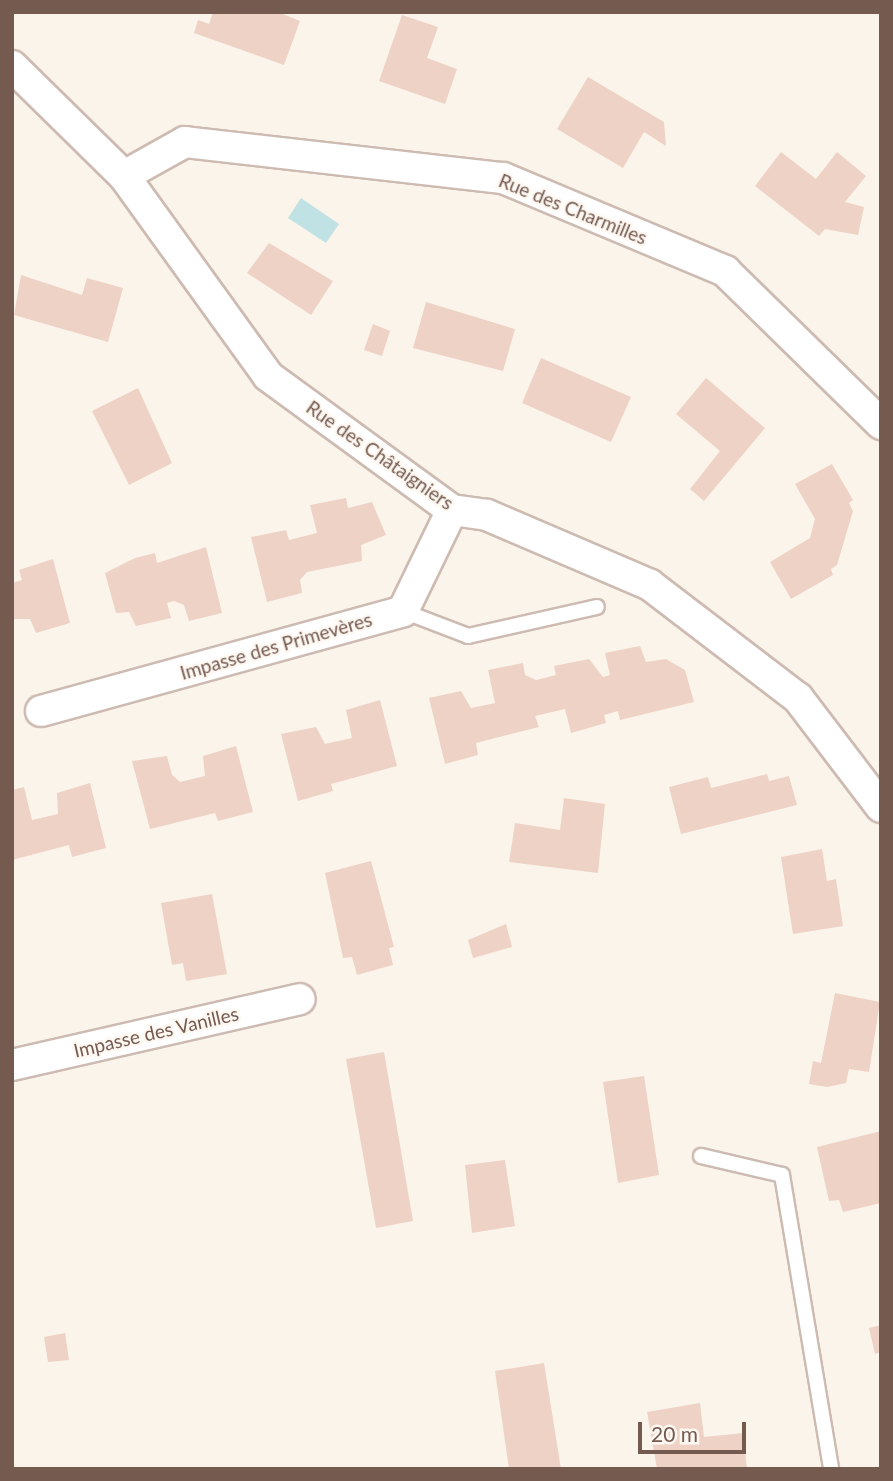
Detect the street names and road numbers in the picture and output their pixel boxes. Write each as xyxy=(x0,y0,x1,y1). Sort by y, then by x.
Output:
street label: Rue des Charmilles xyxy=(496,169,650,249)
street label: Rue des Châtaigniers xyxy=(302,396,458,514)
street label: Impasse des Primevères xyxy=(177,608,375,684)
street label: Impasse des Vanilles xyxy=(71,1002,241,1062)

